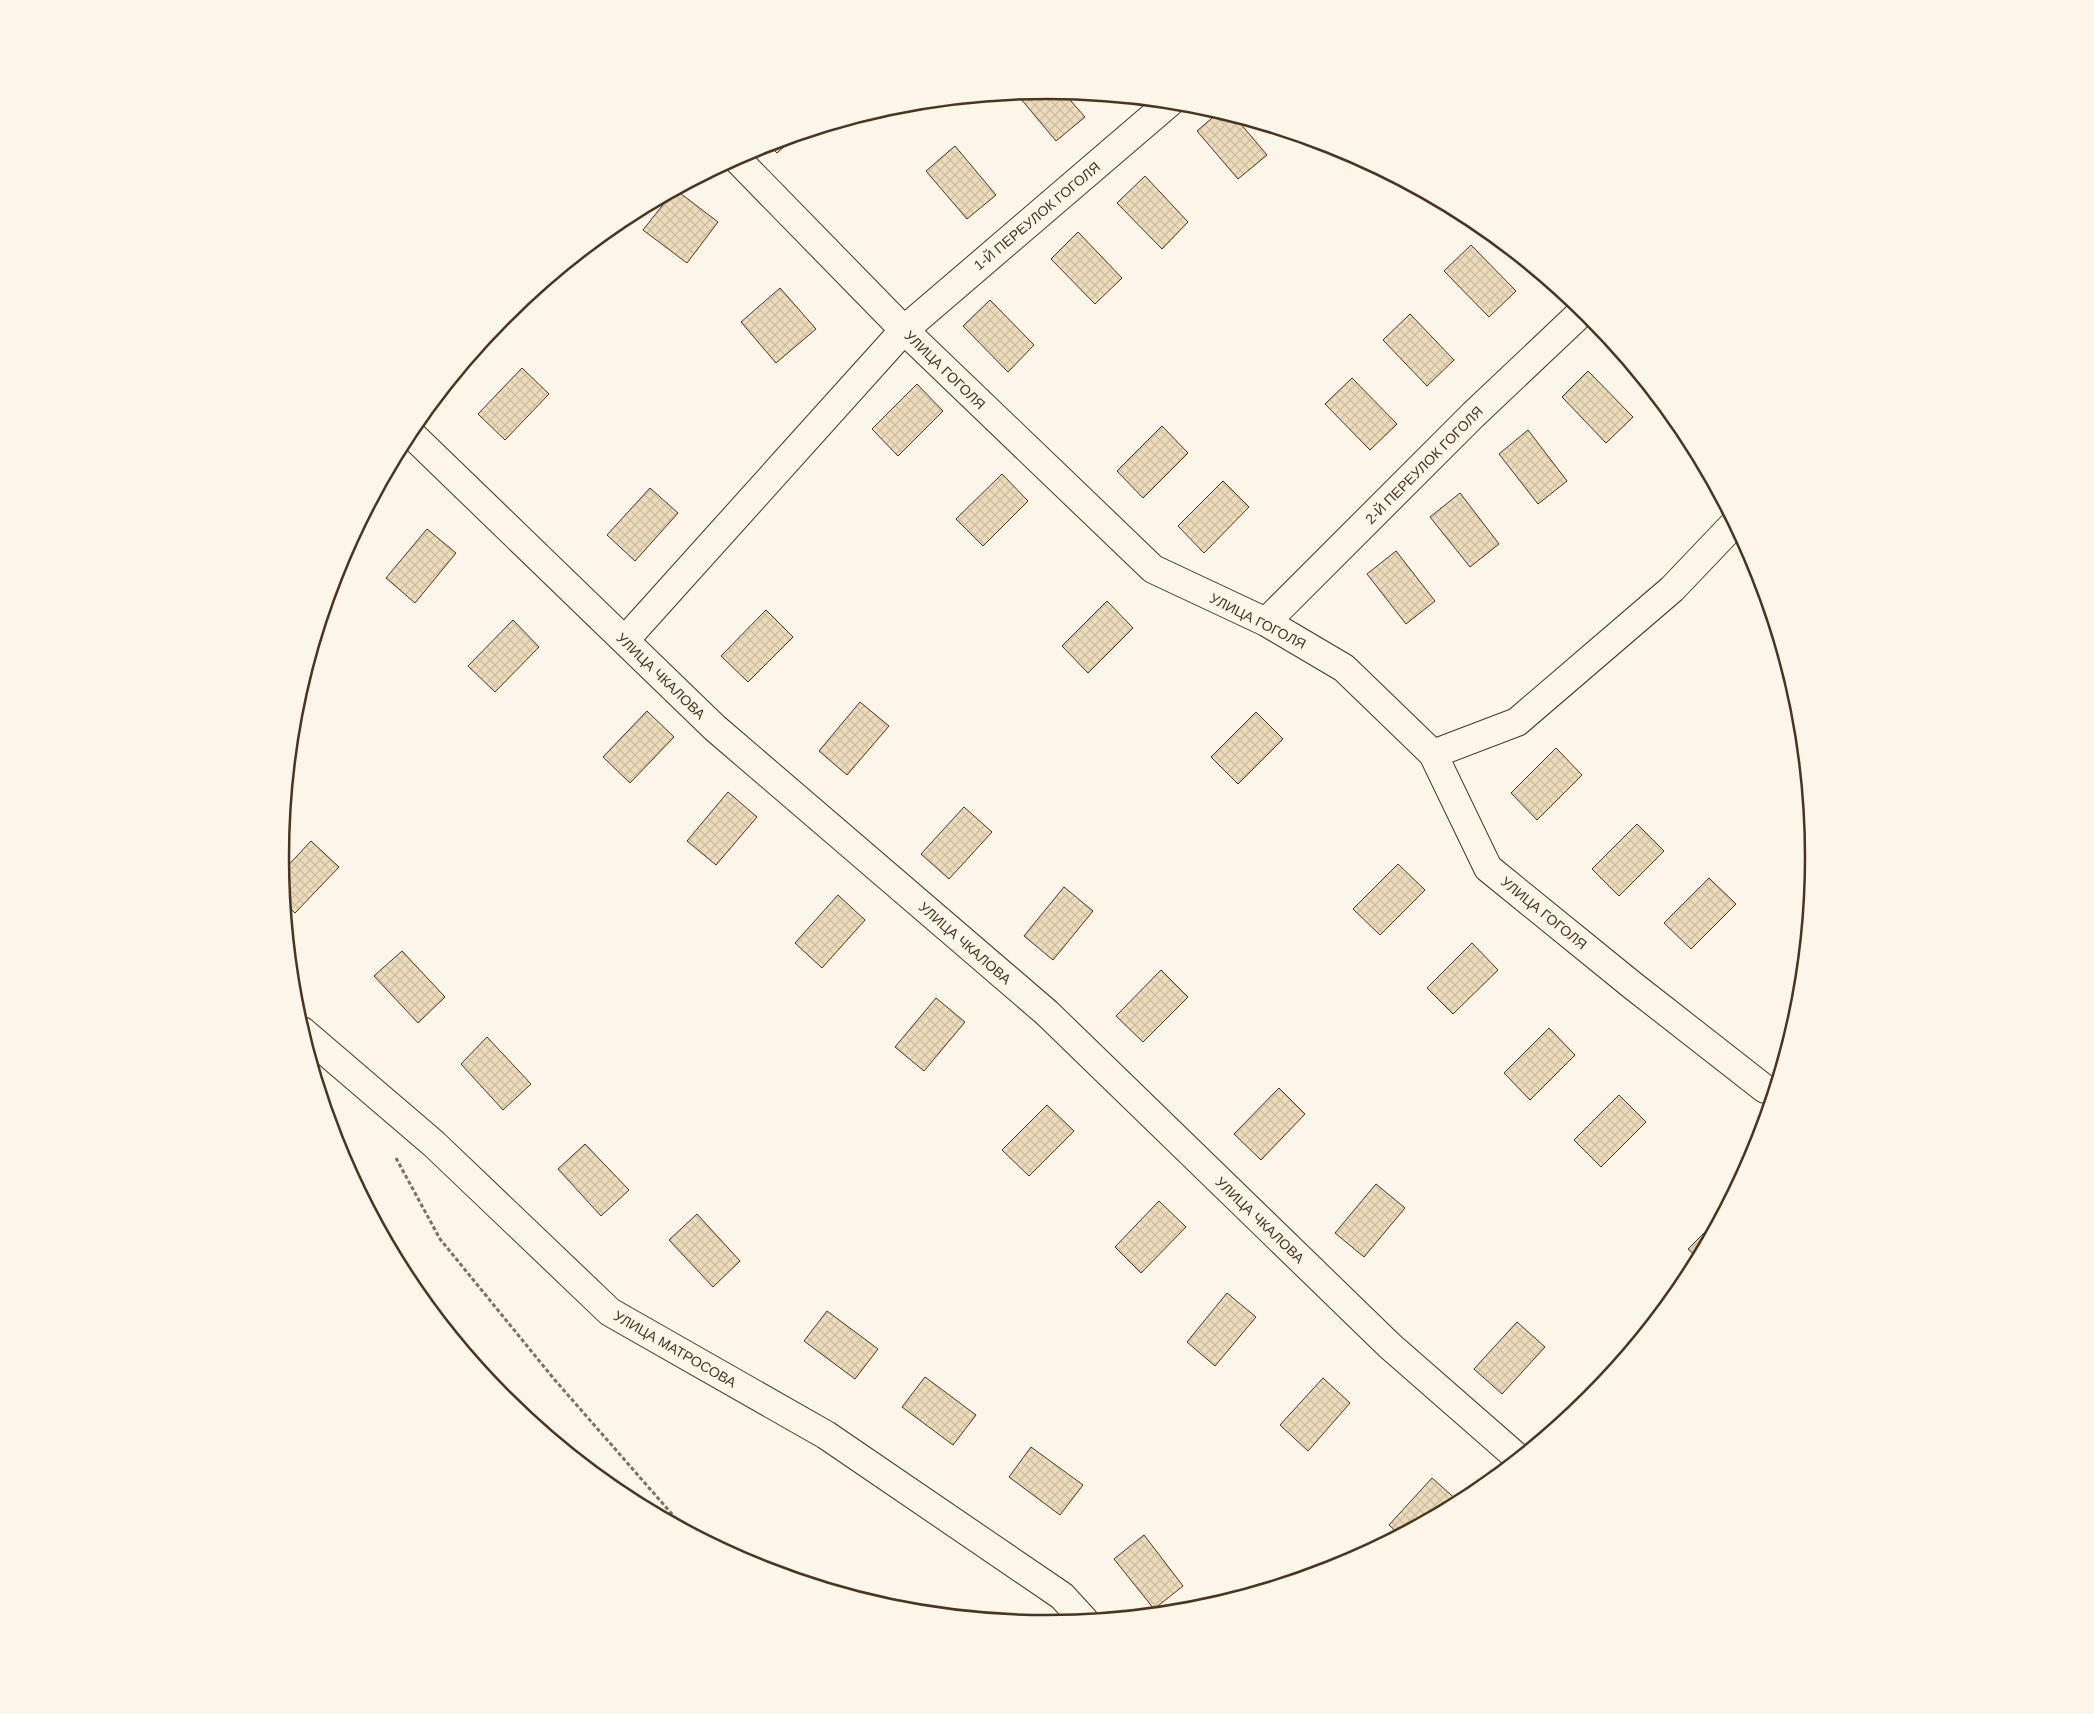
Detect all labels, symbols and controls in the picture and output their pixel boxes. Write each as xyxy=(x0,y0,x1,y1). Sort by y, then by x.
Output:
street label: 1-Й ПЕРЕУЛОК ГОГОЛЯ xyxy=(970,158,1103,273)
street label: УЛИЦА ГОГОЛЯ xyxy=(901,328,989,412)
street label: 2-Й ПЕРЕУЛОК ГОГОЛЯ xyxy=(1361,402,1486,527)
street label: УЛИЦА ГОГОЛЯ xyxy=(1207,590,1309,652)
street label: УЛИЦА ЧКАЛОВА xyxy=(613,630,709,723)
street label: УЛИЦА ГОГОЛЯ xyxy=(1498,873,1590,953)
street label: УЛИЦА ЧКАЛОВА xyxy=(916,899,1015,988)
street label: УЛИЦА ЧКАЛОВА xyxy=(1212,1174,1308,1267)
street label: УЛИЦА МАТРОСОВА xyxy=(611,1307,740,1391)

